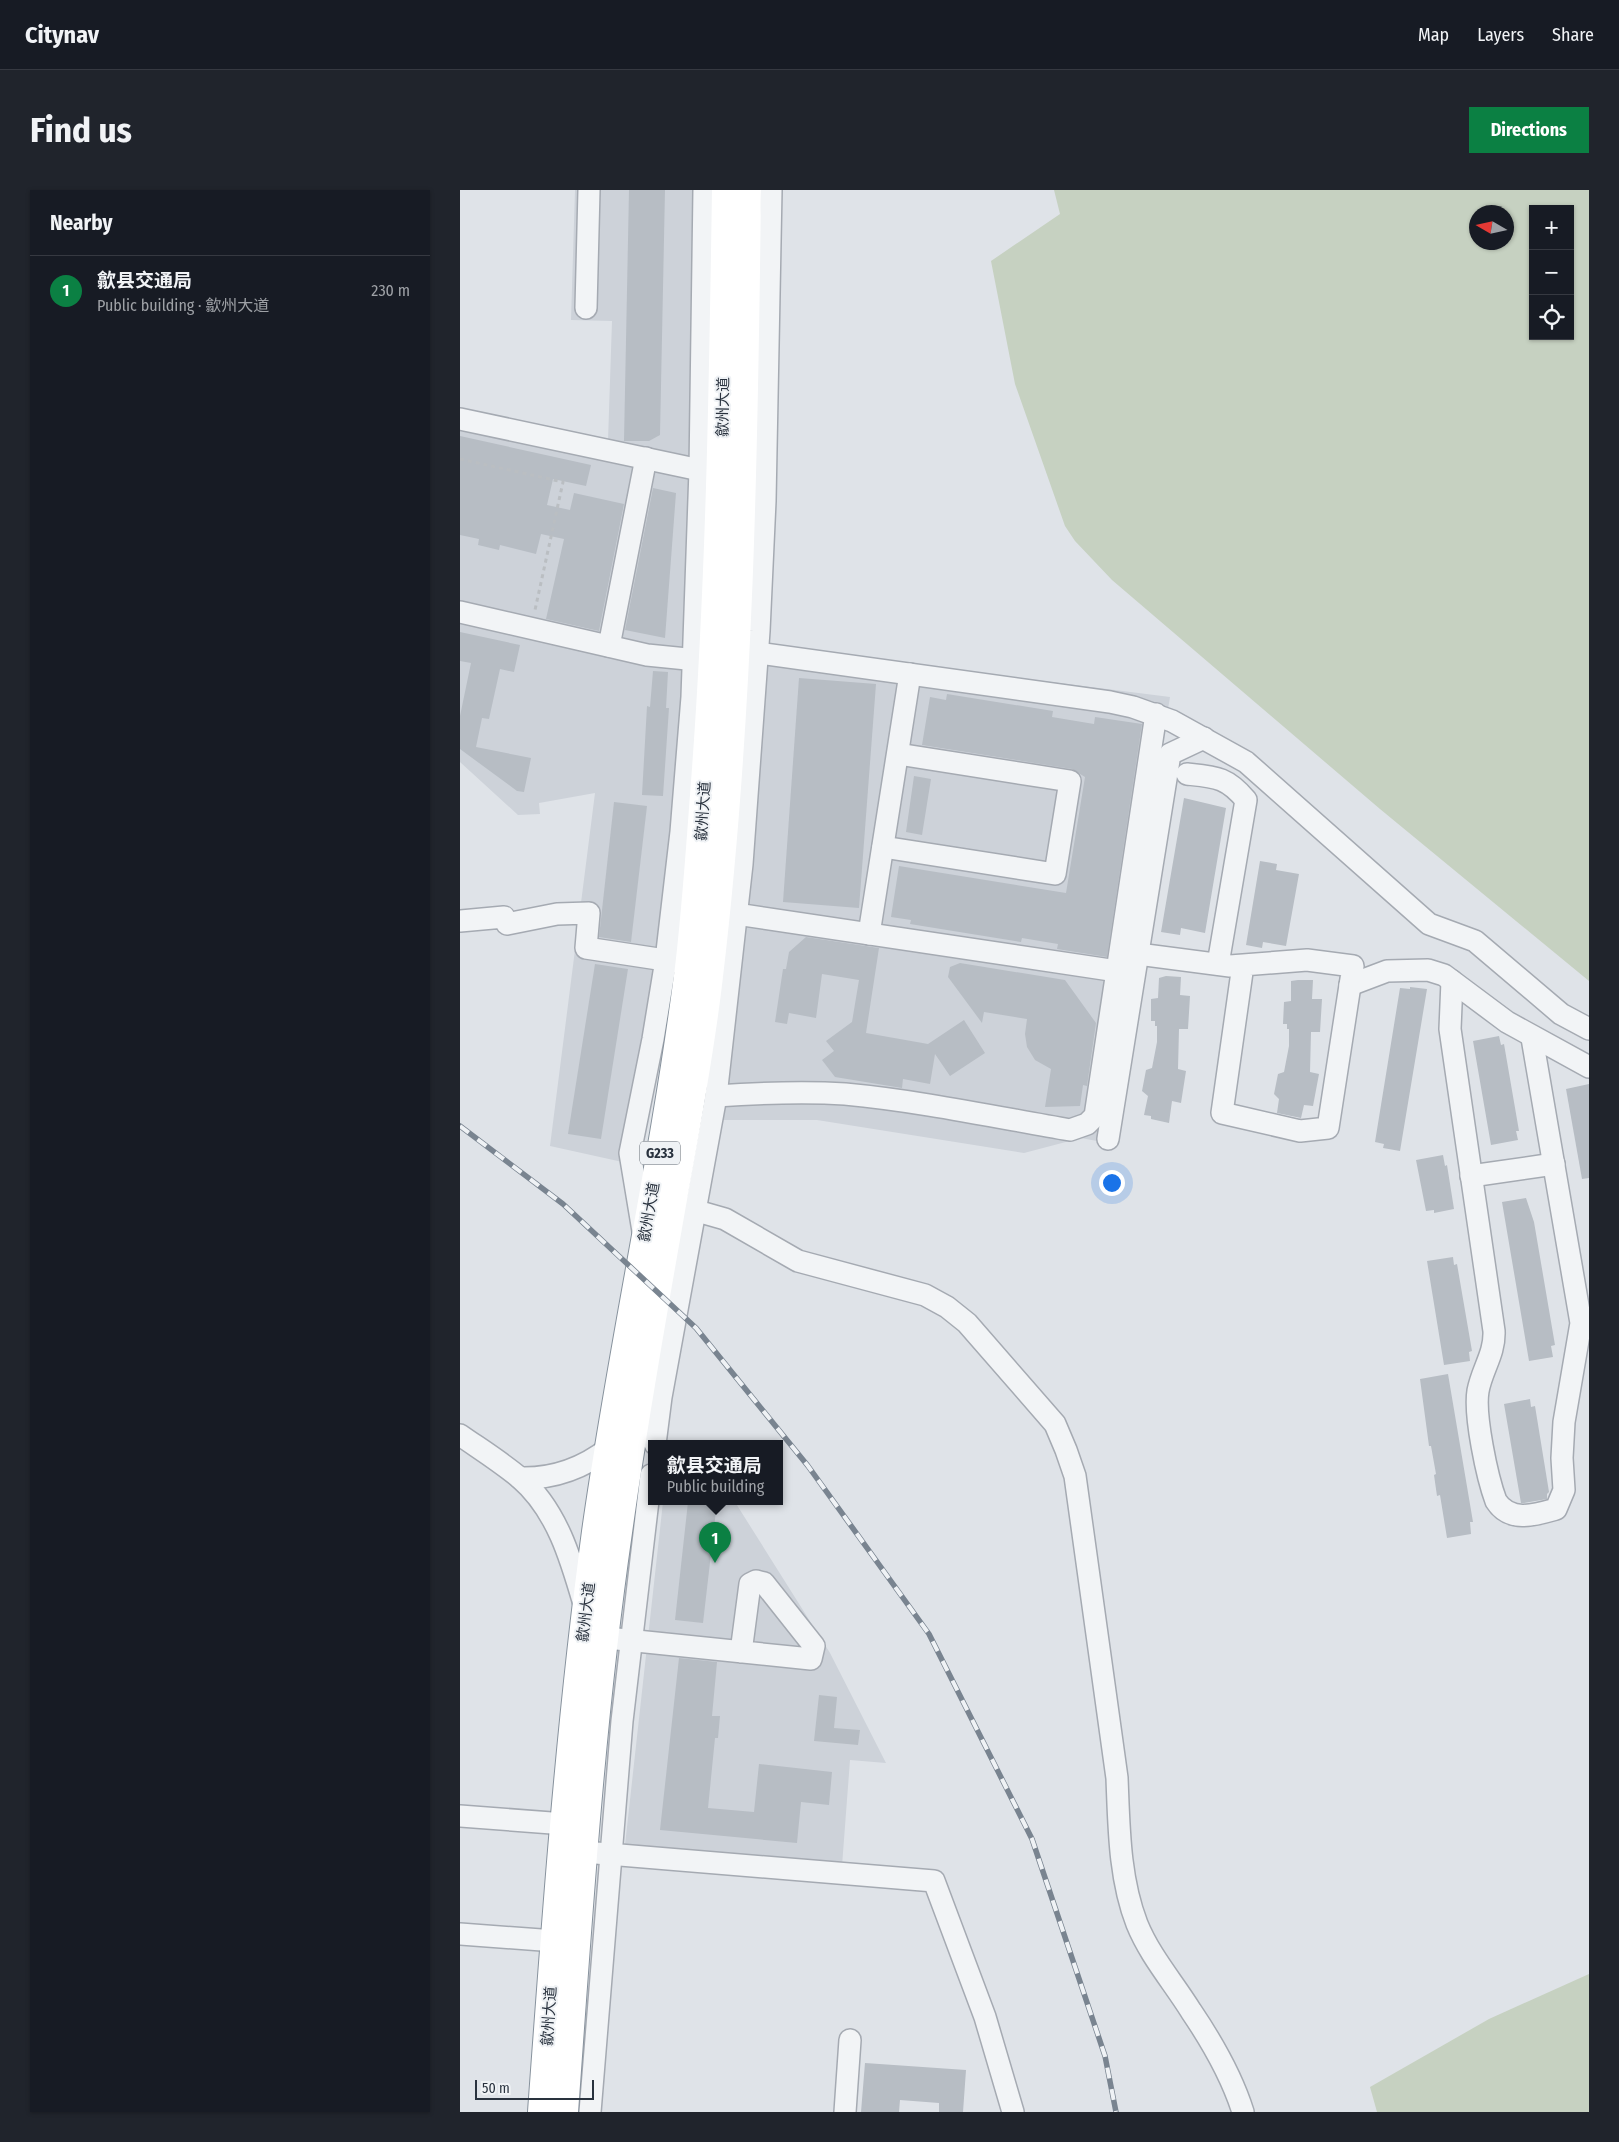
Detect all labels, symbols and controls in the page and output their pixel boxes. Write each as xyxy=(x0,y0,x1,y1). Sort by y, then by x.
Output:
text: Citynav xyxy=(25,21,99,49)
text: Map xyxy=(1418,24,1449,46)
text: Layers xyxy=(1477,24,1524,46)
text: Share xyxy=(1552,24,1594,46)
button: Directions xyxy=(1469,107,1589,153)
text: Find us xyxy=(30,109,132,151)
north arrow xyxy=(1469,205,1514,250)
map controls xyxy=(1529,205,1574,340)
button: + xyxy=(1529,205,1574,250)
text: Nearby xyxy=(50,210,112,236)
button: − xyxy=(1529,250,1574,295)
text: 歙县交通局 xyxy=(97,269,192,292)
text: 1 xyxy=(63,281,69,300)
text: 230 m xyxy=(371,281,410,300)
button: locate xyxy=(1529,295,1574,340)
text: Public building · 歙州大道 xyxy=(97,296,269,315)
street label: 歙州大道 xyxy=(713,377,733,437)
street label: 歙州大道 xyxy=(692,780,714,842)
road number: G233 xyxy=(640,1141,680,1164)
your location xyxy=(1099,1170,1125,1196)
street label: 歙州大道 xyxy=(635,1181,663,1243)
popup xyxy=(648,1440,783,1505)
text: 歙县交通局 xyxy=(667,1454,762,1477)
text: Public building xyxy=(667,1477,764,1496)
pin: 1 xyxy=(699,1522,731,1563)
street label: 歙州大道 xyxy=(573,1581,599,1643)
street label: 歙州大道 xyxy=(538,1985,560,2047)
scale bar xyxy=(475,2077,594,2100)
text: 50 m xyxy=(482,2080,510,2097)

